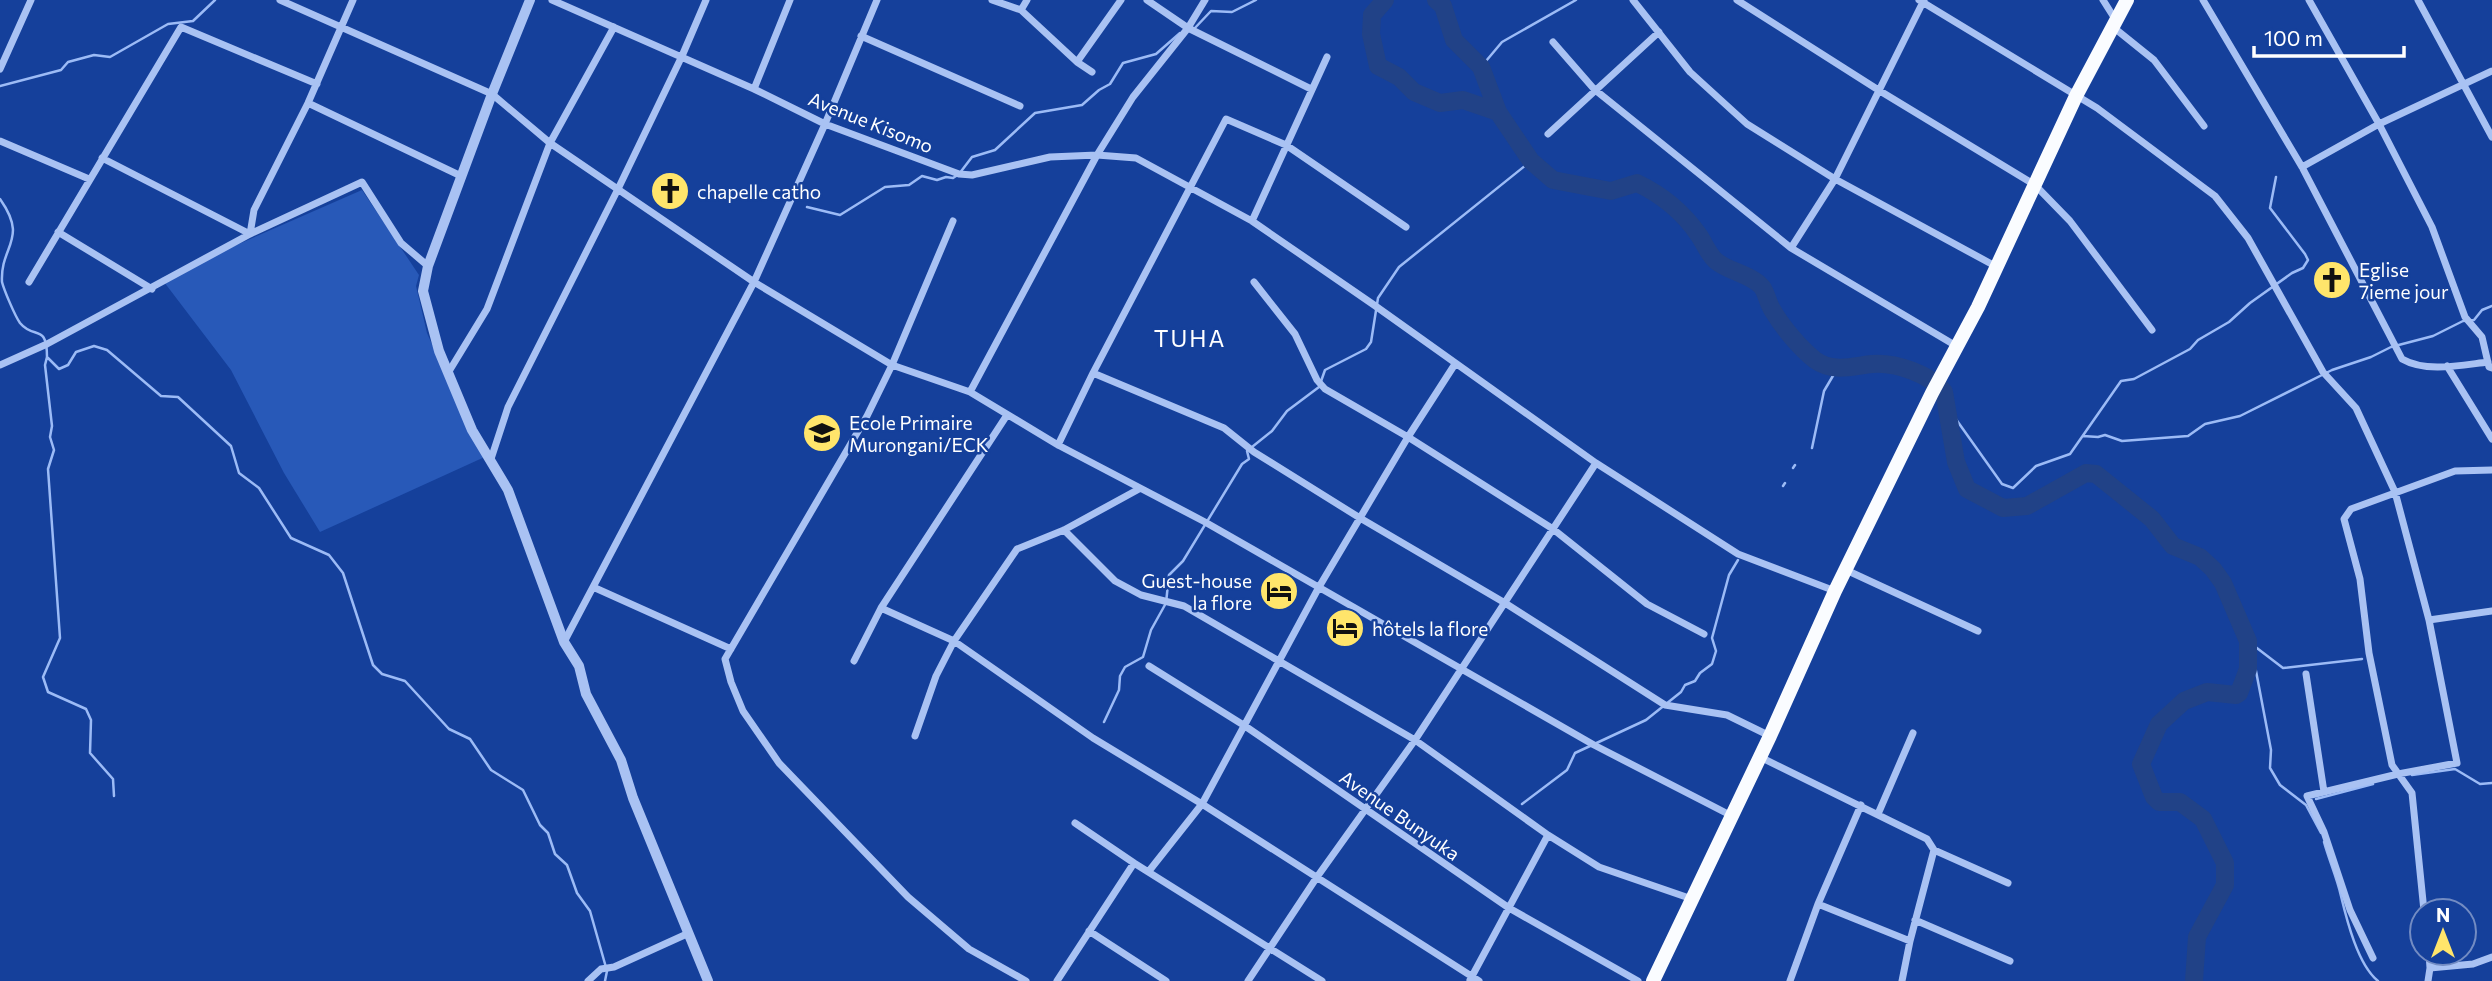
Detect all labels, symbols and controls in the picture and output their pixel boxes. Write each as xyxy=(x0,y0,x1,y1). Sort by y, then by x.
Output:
scale bar xyxy=(2254,14,2404,58)
text: 100 m xyxy=(2264,25,2323,50)
street label: Avenue Kisomo xyxy=(805,87,937,157)
church icon: chapelle catho xyxy=(649,170,691,212)
place label: chapelle catho xyxy=(697,180,821,203)
place label: Eglise 7ieme jour xyxy=(2359,258,2449,303)
church icon: Eglise 7ieme jour xyxy=(2311,259,2353,301)
district label: TUHA xyxy=(1154,324,1226,352)
place label: Ecole Primaire Murongani/ECK xyxy=(849,411,989,456)
school or university icon: Ecole Primaire Murongani/ECK xyxy=(801,412,843,454)
place label: Guest-house la flore xyxy=(1142,569,1252,614)
hotel icon: Guest-house la flore xyxy=(1258,570,1300,612)
hotel icon: hôtels la flore xyxy=(1324,607,1366,649)
place label: hôtels la flore xyxy=(1372,617,1488,640)
street label: Avenue Bunyuka xyxy=(1336,765,1464,865)
north arrow xyxy=(2408,897,2478,967)
text: N xyxy=(2436,903,2450,926)

